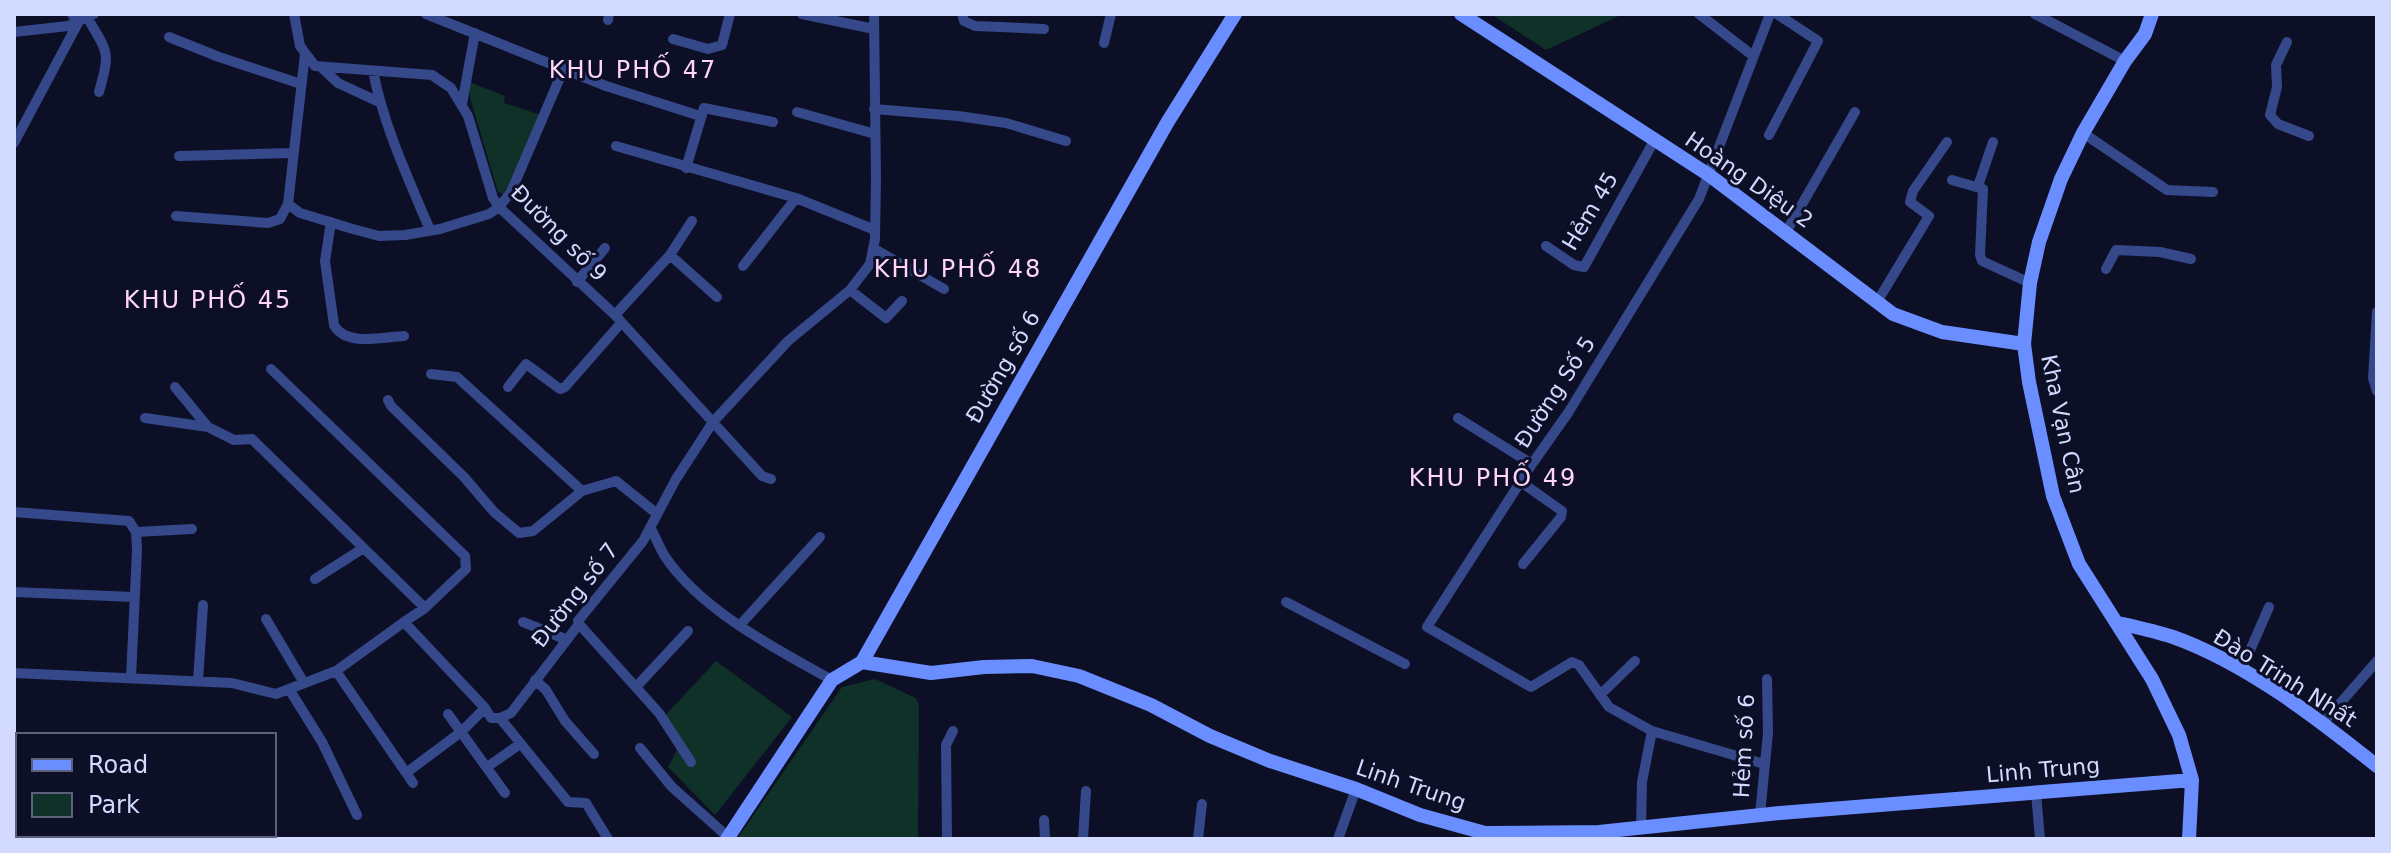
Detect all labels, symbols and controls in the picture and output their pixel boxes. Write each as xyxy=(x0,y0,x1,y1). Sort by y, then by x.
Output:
district label: KHU PHỐ 47 xyxy=(549,52,717,84)
street label: Hoàng Diệu 2 xyxy=(1680,127,1818,233)
street label: Hẻm 45 xyxy=(1557,167,1623,255)
street label: Đường số 9 xyxy=(506,180,612,286)
district label: KHU PHỐ 48 xyxy=(874,251,1042,283)
district label: KHU PHỐ 45 xyxy=(124,282,292,314)
street label: Đường số 6 xyxy=(961,307,1045,427)
street label: Đường Số 5 xyxy=(1510,332,1600,452)
street label: Kha Vạn Cân xyxy=(2036,352,2090,496)
district label: KHU PHỐ 49 xyxy=(1409,460,1577,492)
street label: Đường số 7 xyxy=(527,538,623,652)
street label: Đào Trinh Nhất xyxy=(2209,624,2361,732)
street label: Hẻm số 6 xyxy=(1729,693,1759,799)
legend xyxy=(16,733,276,837)
text: Road xyxy=(88,751,148,779)
street label: Linh Trung xyxy=(1985,753,2101,787)
street label: Linh Trung xyxy=(1353,755,1469,815)
text: Park xyxy=(88,791,140,819)

